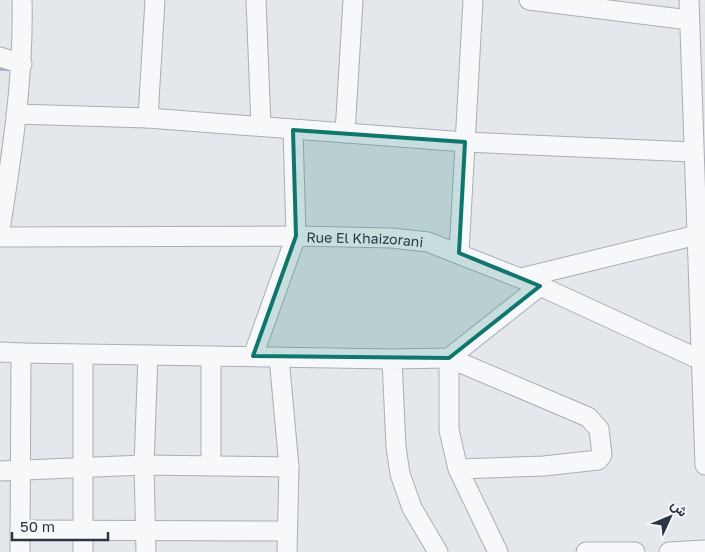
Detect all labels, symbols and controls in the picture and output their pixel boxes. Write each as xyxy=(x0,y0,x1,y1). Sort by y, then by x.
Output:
street label: Rue El Khaizorani xyxy=(306,228,424,250)
north arrow xyxy=(645,492,695,542)
text: ش xyxy=(667,496,692,520)
scale bar xyxy=(12,510,109,542)
text: 50 m xyxy=(20,517,55,535)

